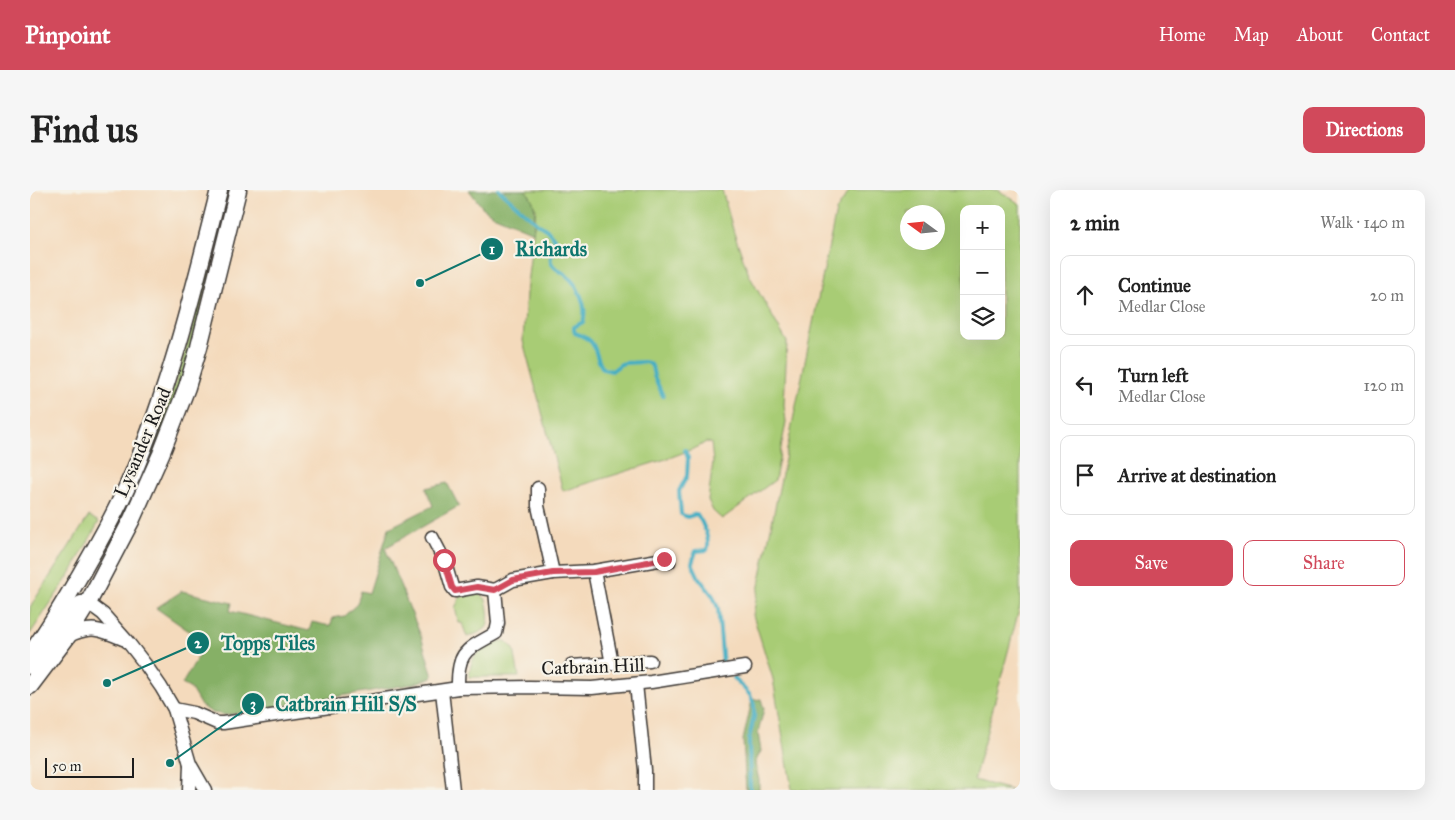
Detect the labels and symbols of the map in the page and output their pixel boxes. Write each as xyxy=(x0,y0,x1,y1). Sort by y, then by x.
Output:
north arrow xyxy=(900,205,945,250)
callout: Richards xyxy=(479,232,597,267)
text: Richards xyxy=(515,237,588,261)
text: 1 xyxy=(489,240,495,258)
street label: Lysander Road xyxy=(109,383,176,501)
route end xyxy=(653,548,676,571)
route start xyxy=(433,549,456,572)
callout: Topps Tiles xyxy=(186,625,325,660)
text: Topps Tiles xyxy=(220,631,316,656)
text: 2 xyxy=(194,634,202,652)
street label: Catbrain Hill xyxy=(541,653,646,680)
callout: Catbrain Hill S/S xyxy=(240,687,427,722)
text: Catbrain Hill S/S xyxy=(275,692,417,716)
text: 3 xyxy=(250,695,256,714)
scale bar xyxy=(45,755,134,778)

